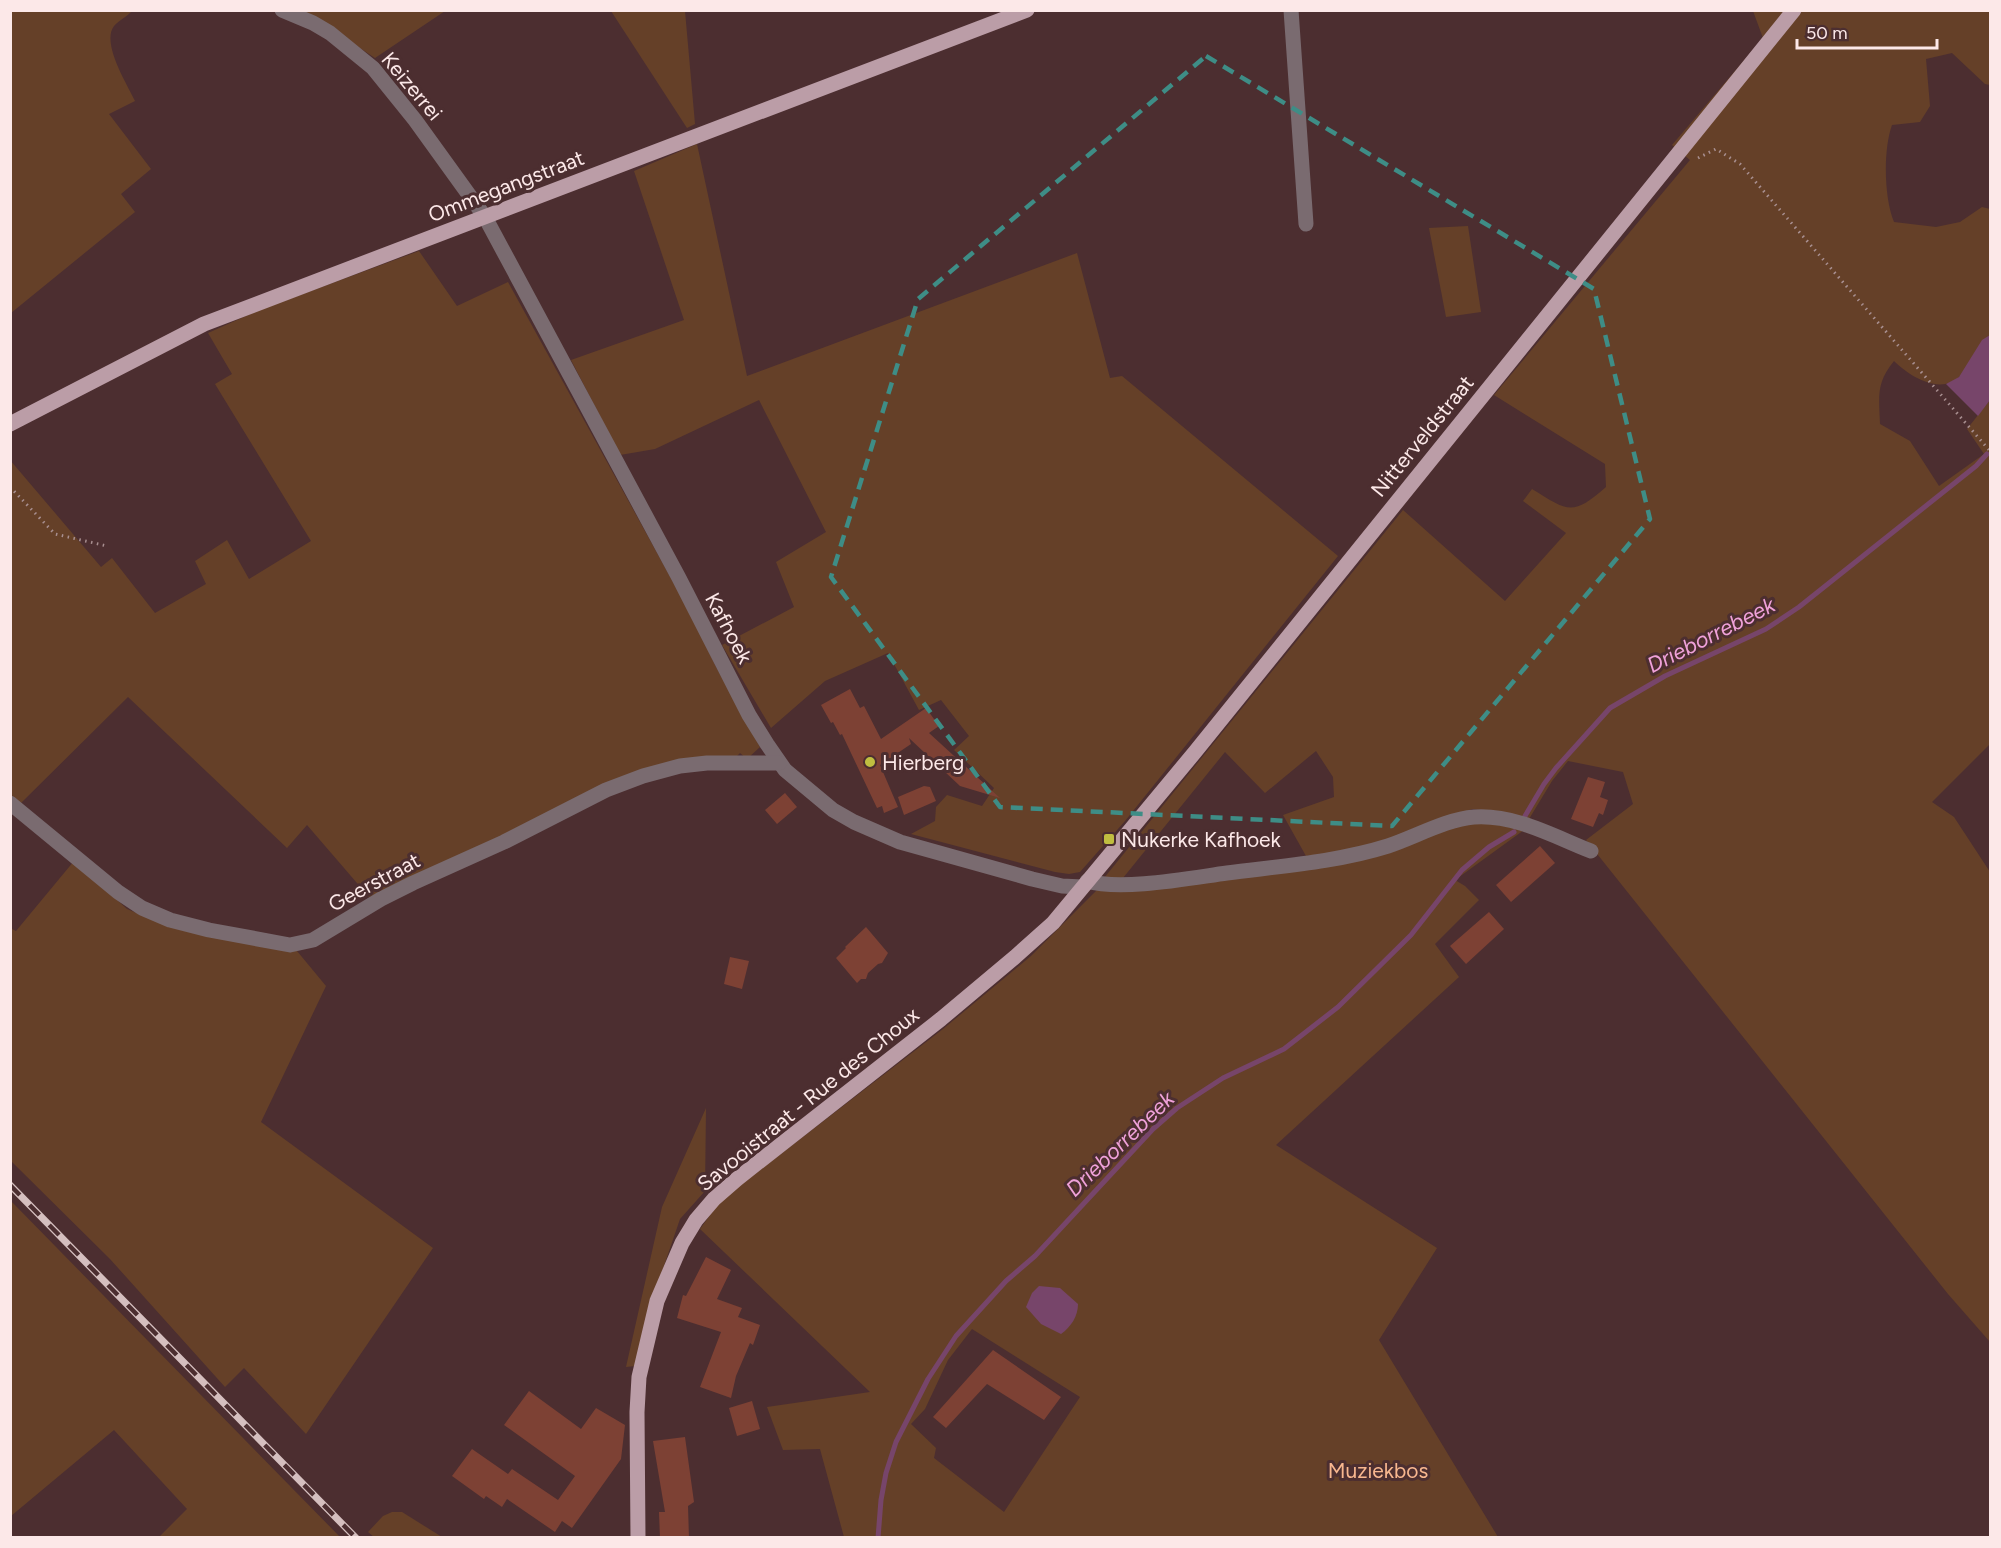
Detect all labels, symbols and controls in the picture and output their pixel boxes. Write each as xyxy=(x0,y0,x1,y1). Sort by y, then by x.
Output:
scale bar xyxy=(1797,12,1936,50)
text: 50 m xyxy=(1806,22,1848,44)
street label: Keizerrei xyxy=(376,47,448,125)
street label: Ommegangstraat xyxy=(425,145,587,227)
street label: Nitterveldstraat xyxy=(1365,370,1479,502)
street label: Kafhoek xyxy=(700,588,758,668)
water label: Drieborrebeek xyxy=(1642,591,1781,679)
place label: Hierberg xyxy=(882,750,964,775)
marker: Hierberg xyxy=(863,755,877,769)
place label: Nukerke Kafhoek xyxy=(1121,827,1282,852)
marker: Nukerke Kafhoek xyxy=(1102,832,1116,846)
street label: Geerstraat xyxy=(324,847,424,917)
street label: Savooistraat - Rue des Choux xyxy=(692,1002,924,1196)
water label: Drieborrebeek xyxy=(1060,1085,1181,1202)
park label: Muziekbos xyxy=(1328,1458,1428,1483)

